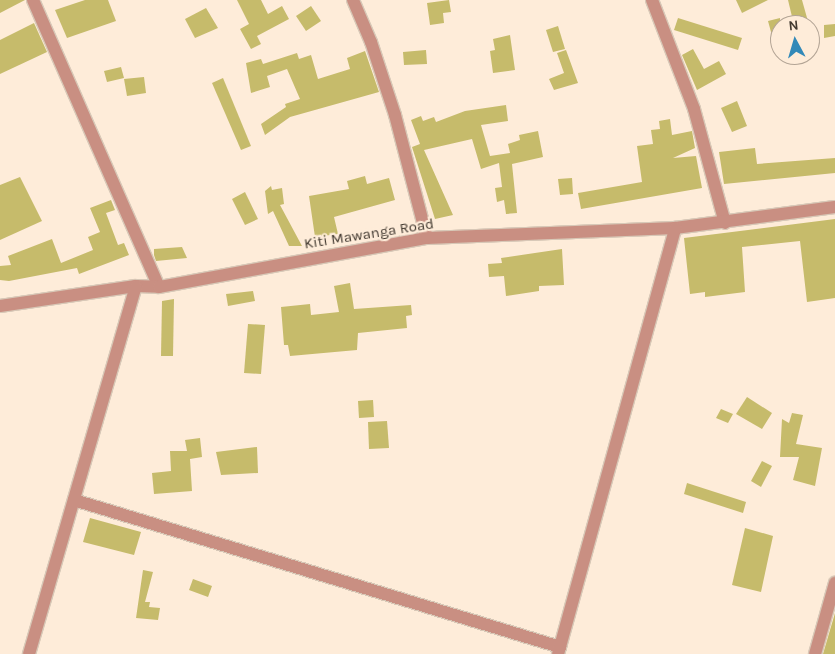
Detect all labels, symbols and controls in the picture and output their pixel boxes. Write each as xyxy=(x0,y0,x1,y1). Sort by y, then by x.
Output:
north arrow xyxy=(770,15,820,65)
text: N xyxy=(788,17,799,35)
street label: Kiti Mawanga Road xyxy=(303,215,435,253)

